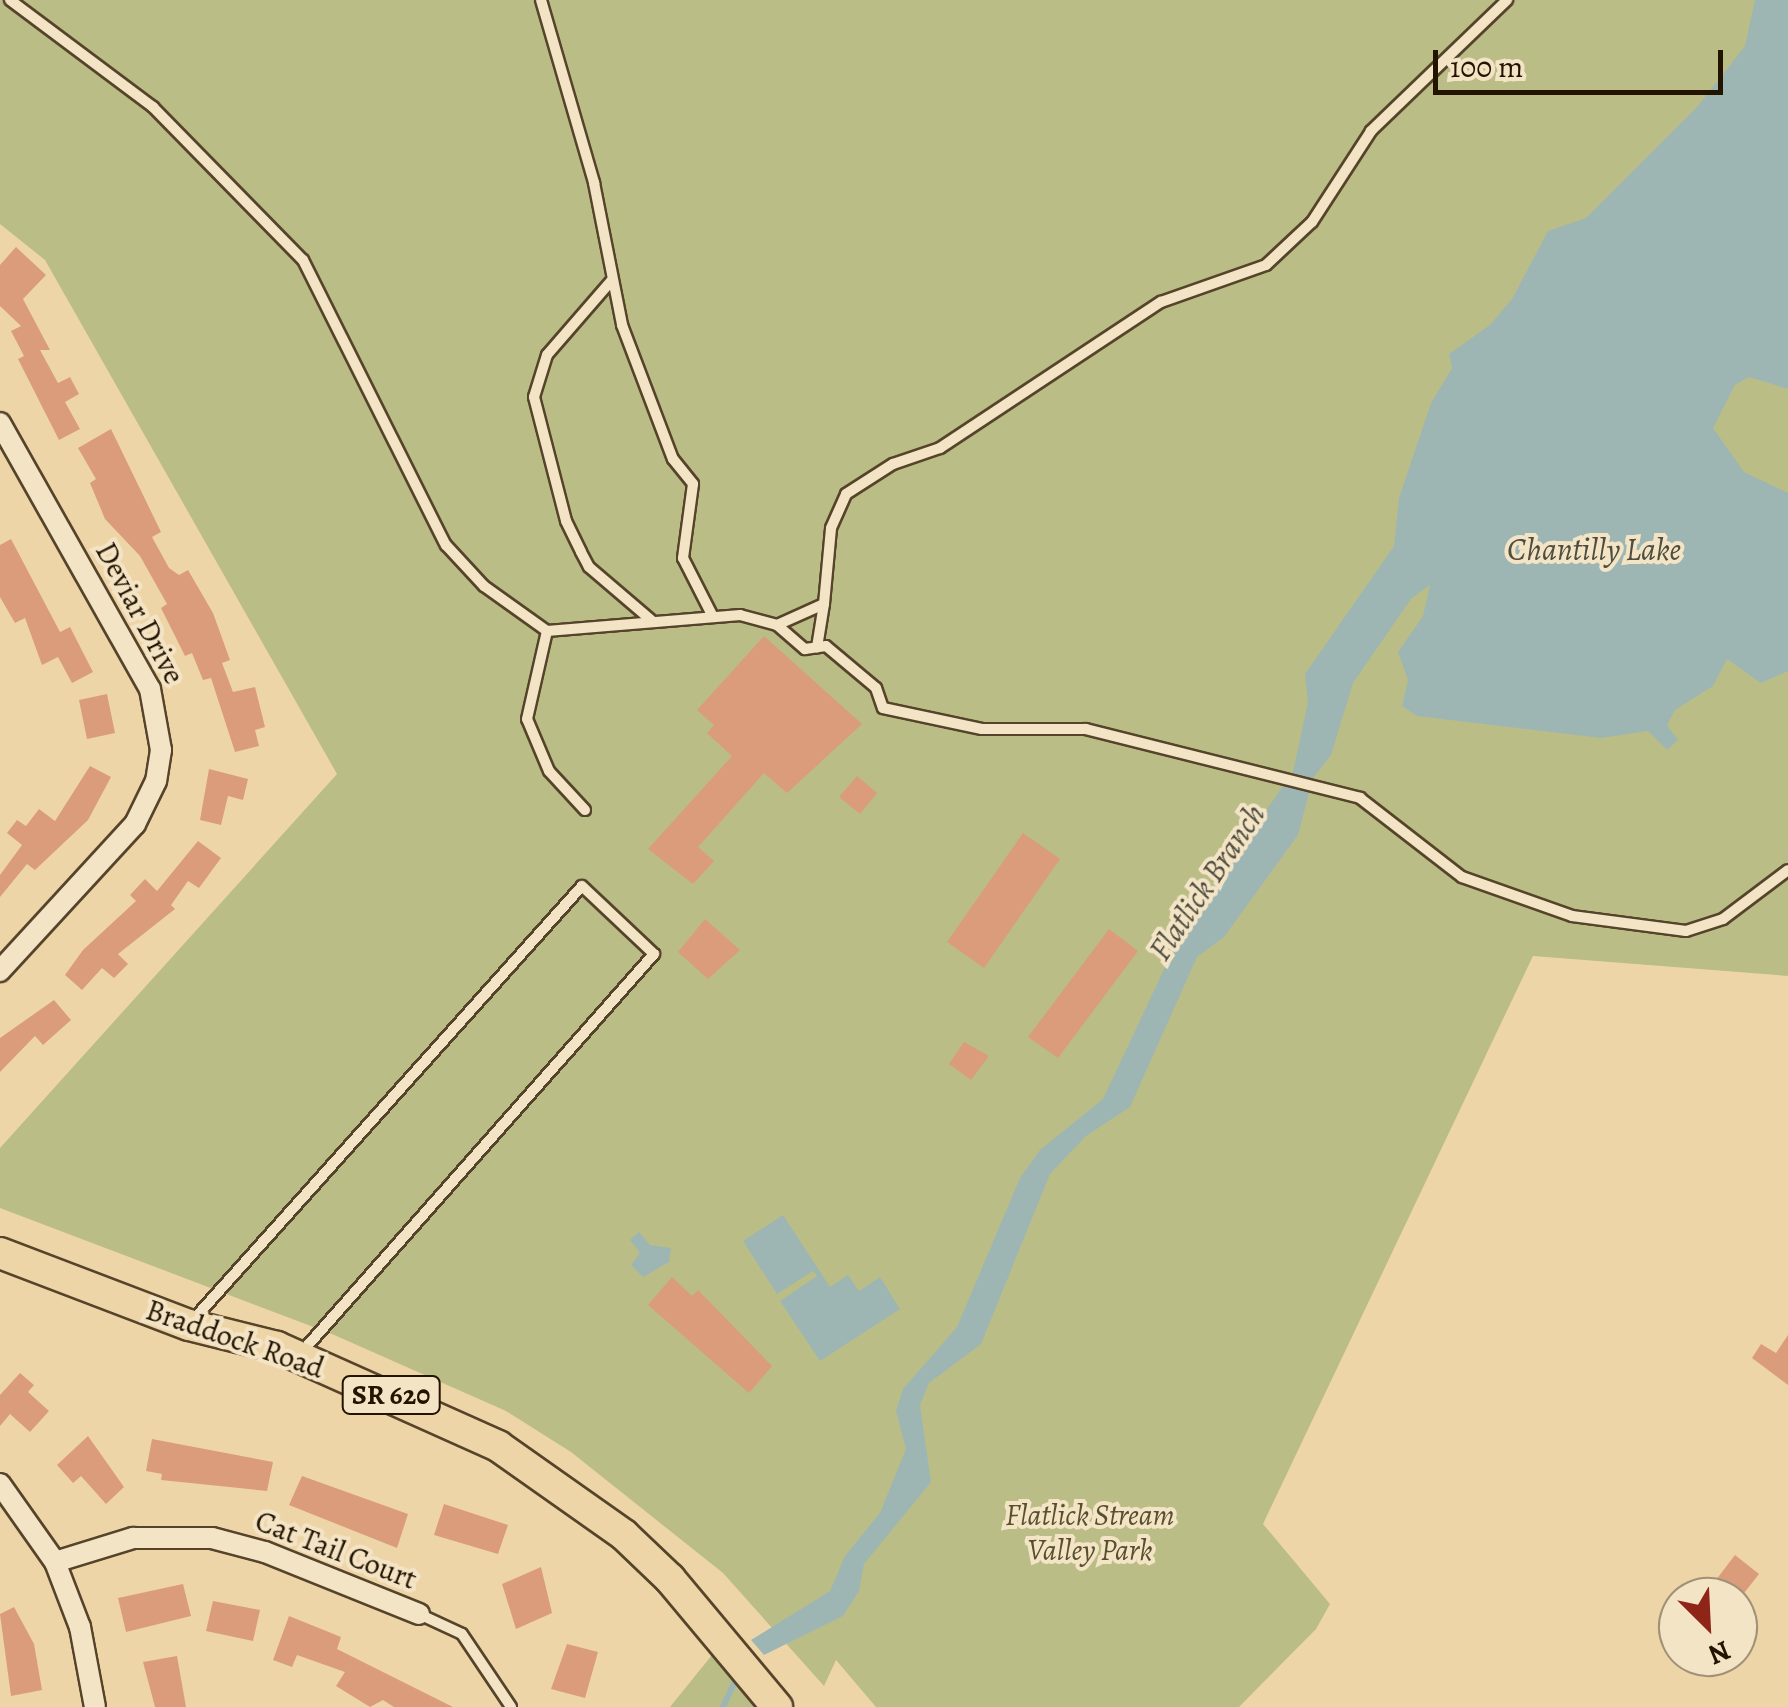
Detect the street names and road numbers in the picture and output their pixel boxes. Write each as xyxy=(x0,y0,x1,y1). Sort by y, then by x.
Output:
street label: Deviar Drive xyxy=(88,536,192,690)
street label: Braddock Road xyxy=(141,1292,329,1386)
road number: SR 620 xyxy=(341,1372,441,1418)
street label: Cat Tail Court xyxy=(250,1503,422,1597)

